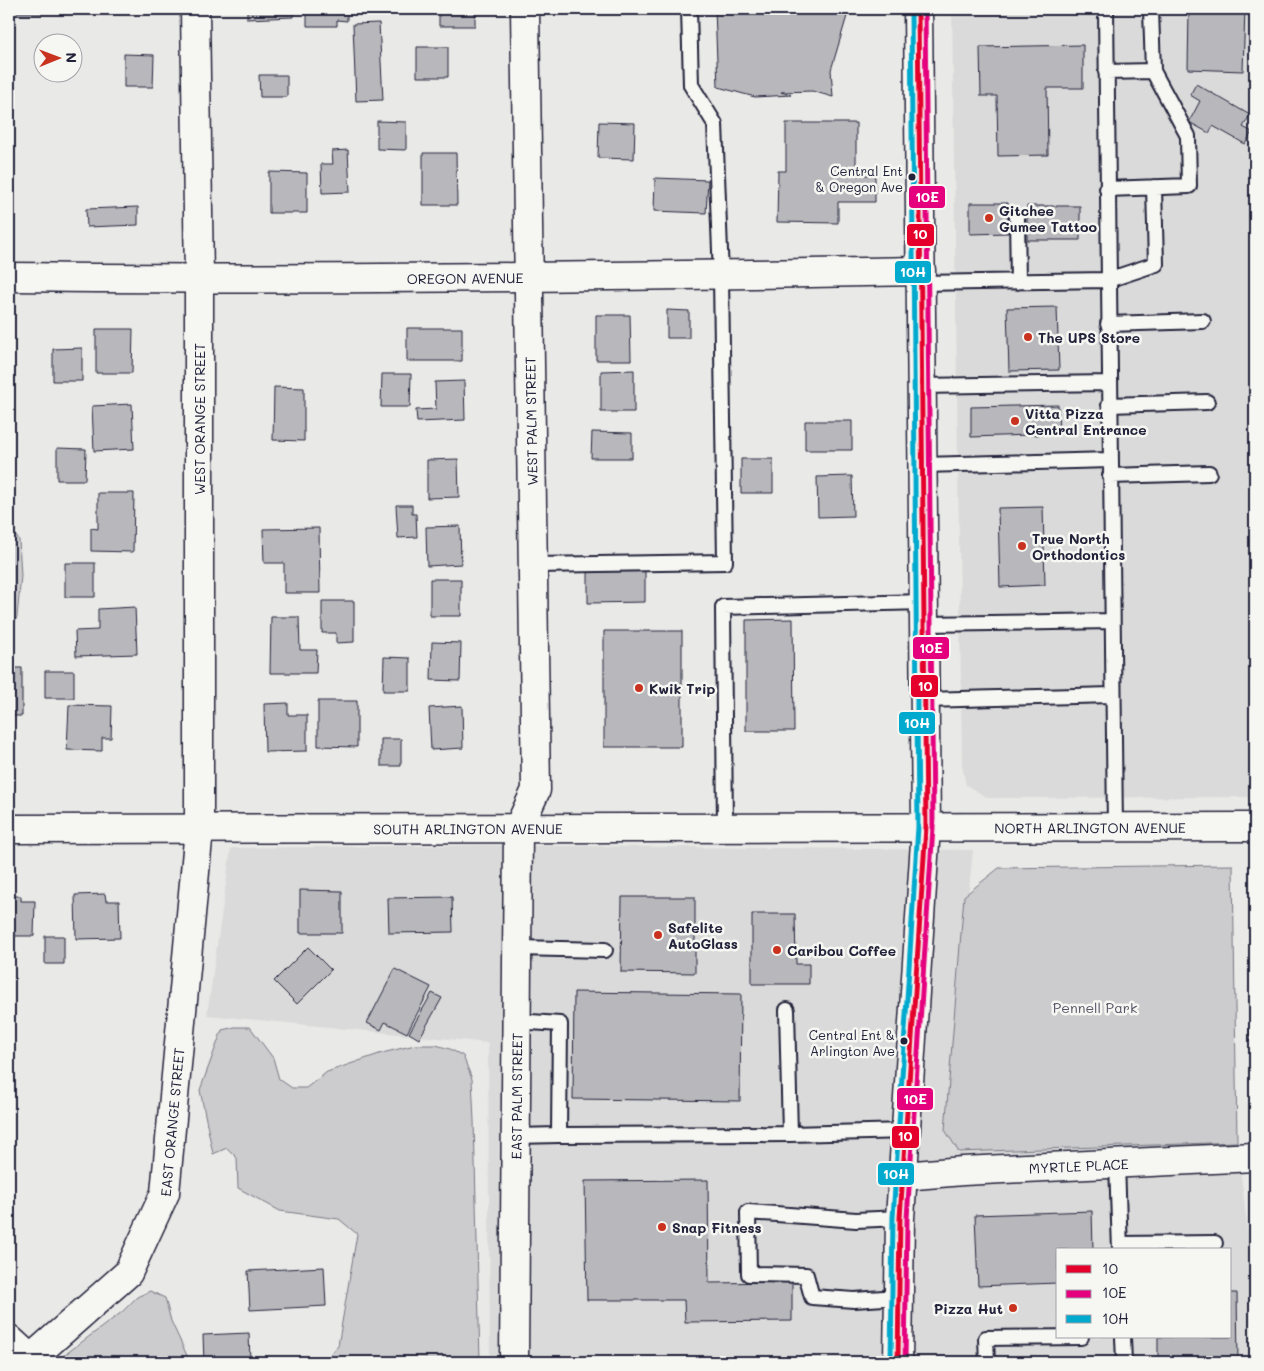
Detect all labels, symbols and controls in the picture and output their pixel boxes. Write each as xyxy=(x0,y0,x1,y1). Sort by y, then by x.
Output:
north arrow xyxy=(32,32,82,82)
text: N xyxy=(62,52,81,63)
place label: Central Ent & Oregon Ave xyxy=(815,162,903,195)
marker: Central Ent & Oregon Ave xyxy=(907,172,917,182)
line badge: 10E xyxy=(908,185,946,209)
text: 10E xyxy=(915,187,939,206)
place label: Gitchee Gumee Tattoo xyxy=(999,201,1097,236)
marker: Gitchee Gumee Tattoo xyxy=(983,212,995,224)
line badge: 10 xyxy=(906,223,935,247)
text: 10 xyxy=(912,224,928,243)
line badge: 10H xyxy=(894,260,932,284)
text: 10H xyxy=(900,262,926,281)
street label: OREGON AVENUE xyxy=(407,268,523,288)
place label: The UPS Store xyxy=(1038,328,1140,347)
marker: The UPS Store xyxy=(1022,331,1034,343)
street label: WEST ORANGE STREET xyxy=(190,343,209,495)
street label: WEST PALM STREET xyxy=(520,356,542,486)
place label: Vitta Pizza Central Entrance xyxy=(1025,404,1147,439)
marker: Vitta Pizza Central Entrance xyxy=(1009,415,1021,427)
place label: True North Orthodontics xyxy=(1032,529,1125,564)
marker: True North Orthodontics xyxy=(1016,540,1028,552)
line badge: 10E xyxy=(912,636,950,660)
text: 10E xyxy=(919,638,943,657)
line badge: 10 xyxy=(910,674,939,698)
text: 10 xyxy=(917,676,933,695)
place label: Kwik Trip xyxy=(649,679,716,698)
marker: Kwik Trip xyxy=(633,682,645,694)
line badge: 10H xyxy=(898,711,936,735)
text: 10H xyxy=(904,713,930,732)
street label: NORTH ARLINGTON AVENUE xyxy=(994,818,1186,837)
street label: SOUTH ARLINGTON AVENUE xyxy=(373,819,563,838)
place label: Safelite AutoGlass xyxy=(668,918,738,953)
marker: Safelite AutoGlass xyxy=(652,929,664,941)
place label: Caribou Coffee xyxy=(787,941,896,960)
marker: Caribou Coffee xyxy=(771,944,783,956)
park label: Pennell Park xyxy=(1053,998,1137,1017)
place label: Central Ent & Arlington Ave xyxy=(809,1026,895,1059)
street label: EAST PALM STREET xyxy=(506,1032,526,1159)
marker: Central Ent & Arlington Ave xyxy=(899,1036,909,1046)
street label: EAST ORANGE STREET xyxy=(155,1047,188,1197)
line badge: 10E xyxy=(896,1087,934,1111)
text: 10E xyxy=(903,1089,927,1108)
line badge: 10 xyxy=(891,1125,920,1149)
text: 10 xyxy=(897,1126,913,1145)
street label: MYRTLE PLACE xyxy=(1028,1154,1129,1177)
line badge: 10H xyxy=(877,1162,915,1186)
text: 10H xyxy=(883,1164,909,1183)
place label: Snap Fitness xyxy=(672,1218,762,1237)
marker: Snap Fitness xyxy=(656,1221,668,1233)
legend xyxy=(1056,1248,1232,1338)
text: 10 xyxy=(1102,1258,1118,1278)
text: 10E xyxy=(1102,1282,1127,1302)
place label: Pizza Hut xyxy=(934,1299,1003,1318)
marker: Pizza Hut xyxy=(1007,1302,1019,1314)
text: 10H xyxy=(1102,1308,1129,1328)

